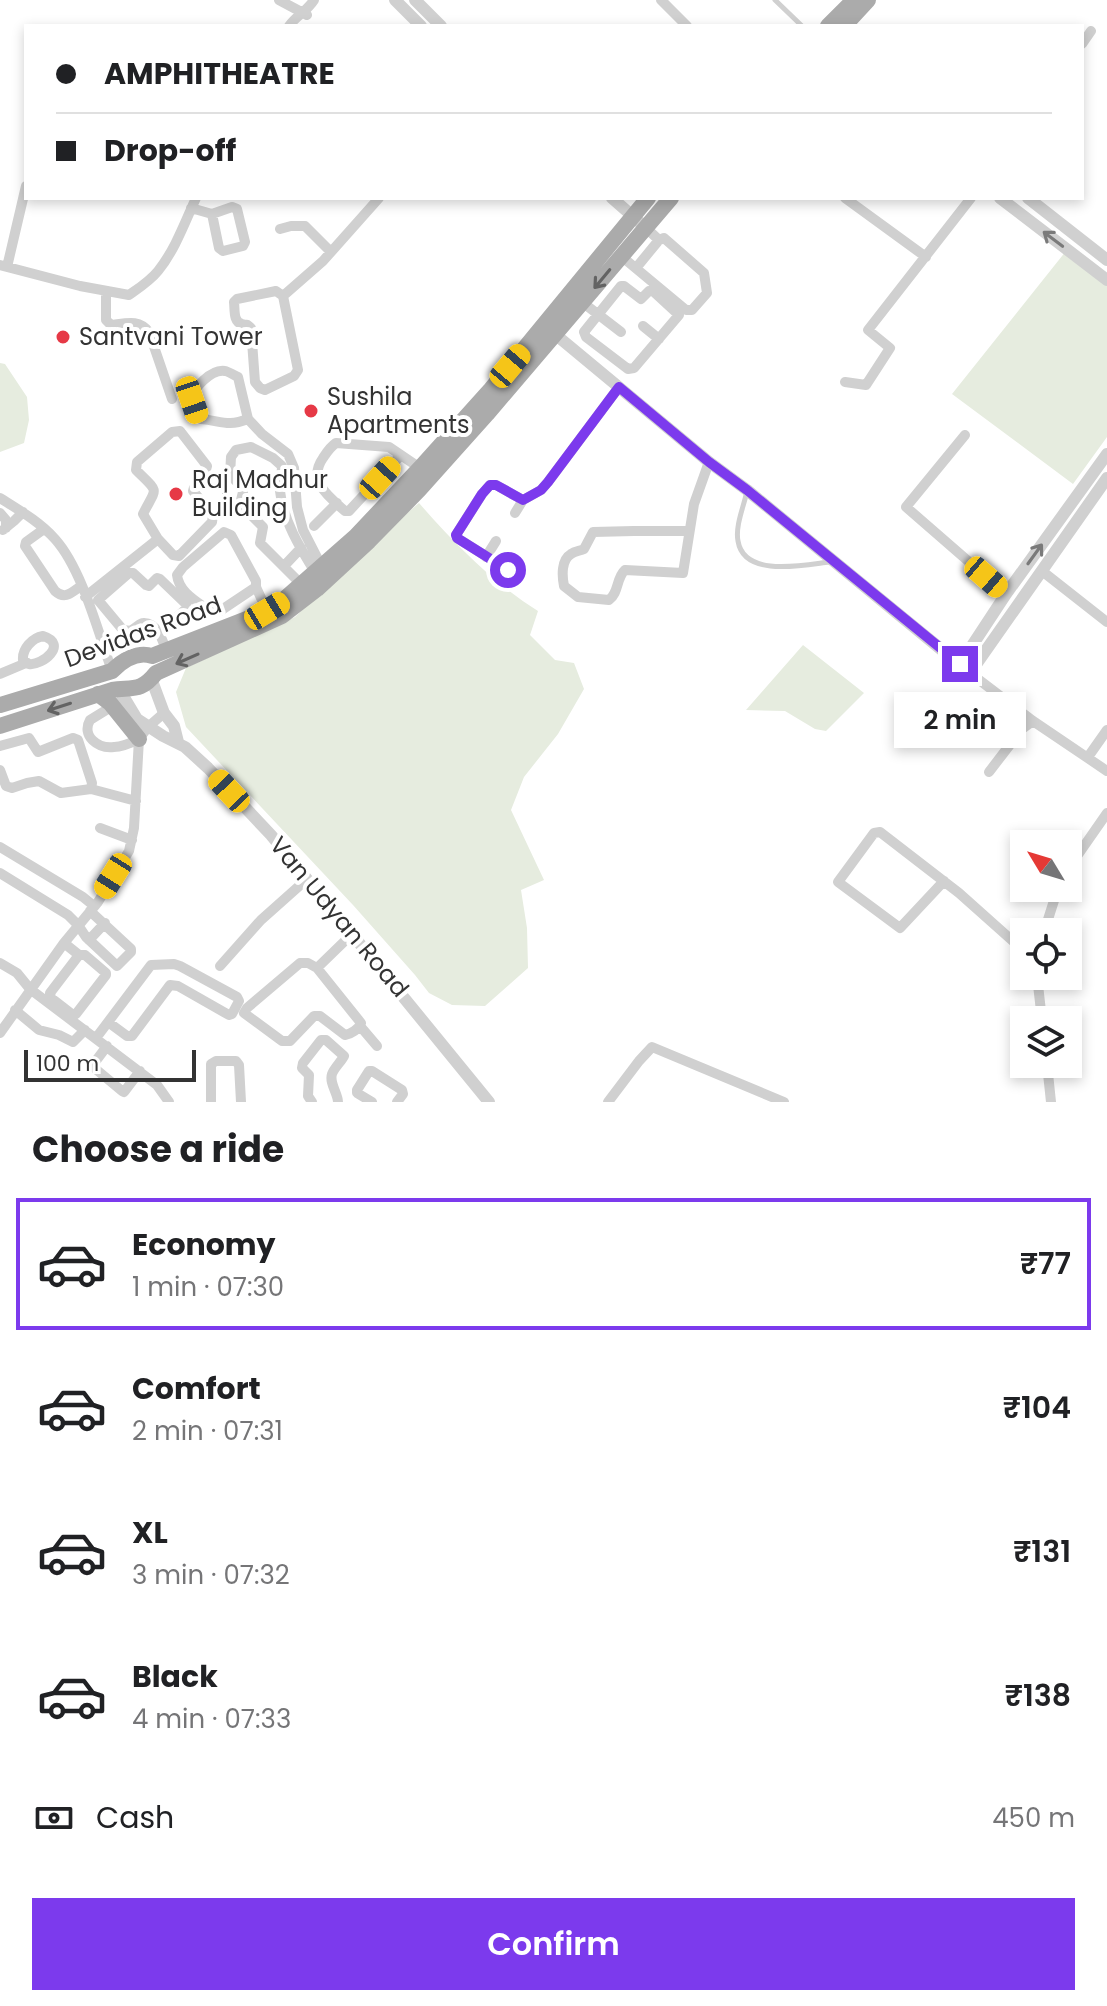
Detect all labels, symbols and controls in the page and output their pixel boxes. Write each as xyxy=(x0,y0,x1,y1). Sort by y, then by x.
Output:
text: AMPHITHEATRE xyxy=(104,52,335,95)
text: Drop-off xyxy=(104,129,236,172)
one-way arrow xyxy=(1043,230,1064,247)
one-way arrow xyxy=(593,268,611,288)
place label: Santvani Tower xyxy=(79,320,263,353)
marker: Santvani Tower xyxy=(54,328,72,346)
car xyxy=(485,340,535,392)
car xyxy=(173,373,211,427)
place label: Sushila Apartments xyxy=(327,380,470,441)
marker: Sushila Apartments xyxy=(302,402,320,420)
car xyxy=(355,452,405,504)
place label: Raj Madhur Building xyxy=(192,463,328,524)
marker: Raj Madhur Building xyxy=(167,485,185,503)
one-way arrow xyxy=(1027,543,1043,565)
route start xyxy=(490,552,526,588)
car xyxy=(960,552,1012,602)
street label: Devidas Road xyxy=(60,588,226,675)
car xyxy=(240,588,294,634)
route end xyxy=(942,646,978,682)
one-way arrow xyxy=(175,652,199,667)
callout: 2 min xyxy=(894,692,1026,748)
one-way arrow xyxy=(47,700,73,715)
text: 2 min xyxy=(924,702,996,738)
car xyxy=(204,765,254,817)
street label: Van Udyan Road xyxy=(262,829,416,1004)
north arrow xyxy=(1010,830,1082,902)
map controls xyxy=(1010,830,1082,1078)
car xyxy=(90,849,136,903)
button: locate xyxy=(1010,918,1082,990)
button: layers xyxy=(1010,1006,1082,1078)
scale bar xyxy=(24,1046,196,1082)
text: 100 m xyxy=(36,1048,99,1079)
text: Choose a ride xyxy=(32,1124,284,1175)
text: Economy xyxy=(132,1223,276,1266)
icon: car xyxy=(36,1228,108,1300)
text: ₹77 xyxy=(1020,1242,1071,1285)
text: 1 min · 07:30 xyxy=(132,1269,284,1305)
text: Comfort xyxy=(132,1367,261,1410)
icon: car xyxy=(36,1372,108,1444)
text: ₹104 xyxy=(1003,1386,1071,1429)
text: 2 min · 07:31 xyxy=(132,1413,283,1449)
text: XL xyxy=(132,1511,168,1554)
icon: car xyxy=(36,1516,108,1588)
text: ₹131 xyxy=(1013,1530,1071,1573)
text: 3 min · 07:32 xyxy=(132,1557,290,1593)
text: Black xyxy=(132,1655,218,1698)
icon: car xyxy=(36,1660,108,1732)
text: ₹138 xyxy=(1005,1674,1071,1717)
text: 4 min · 07:33 xyxy=(132,1701,291,1737)
icon: cash xyxy=(32,1796,76,1840)
text: Cash xyxy=(96,1796,174,1839)
text: 450 m xyxy=(992,1800,1075,1836)
button: Confirm xyxy=(32,1898,1075,1990)

